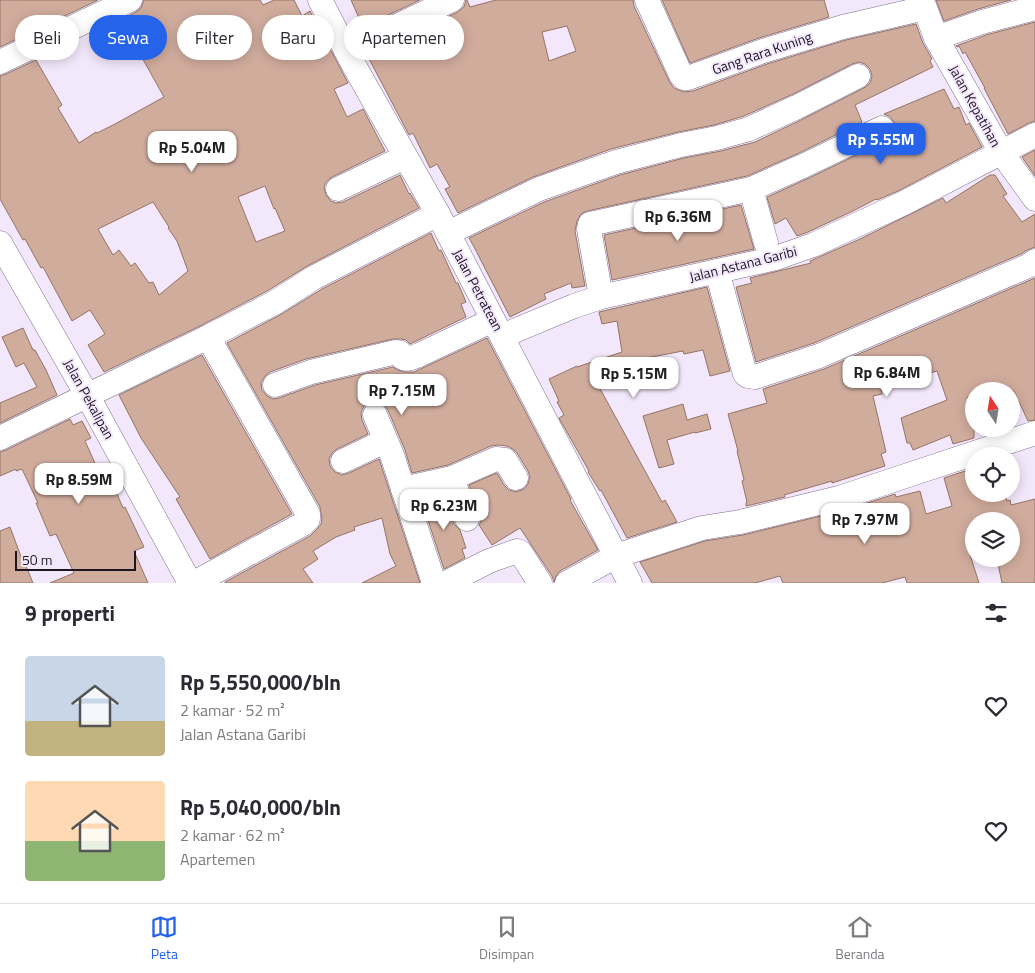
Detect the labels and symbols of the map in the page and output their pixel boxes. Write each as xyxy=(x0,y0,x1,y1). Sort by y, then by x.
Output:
street label: Gang Rara Kuning xyxy=(709,26,815,79)
street label: Jalan Kepatihan xyxy=(944,61,1007,151)
pin: Rp 5.55M xyxy=(829,122,933,165)
pin: Rp 5.04M xyxy=(140,130,244,173)
pin: Rp 6.36M xyxy=(626,200,730,242)
street label: Jalan Astana Garibi xyxy=(687,240,799,287)
street label: Jalan Petratean xyxy=(448,245,509,335)
street label: Jalan Pekalipan xyxy=(59,355,120,443)
pin: Rp 5.15M xyxy=(582,356,686,399)
pin: Rp 6.84M xyxy=(835,356,939,398)
pin: Rp 7.15M xyxy=(350,374,454,416)
north arrow xyxy=(965,382,1020,438)
pin: Rp 8.59M xyxy=(27,462,131,505)
pin: Rp 6.23M xyxy=(392,488,496,531)
pin: Rp 7.97M xyxy=(813,502,917,545)
scale bar xyxy=(15,548,136,571)

